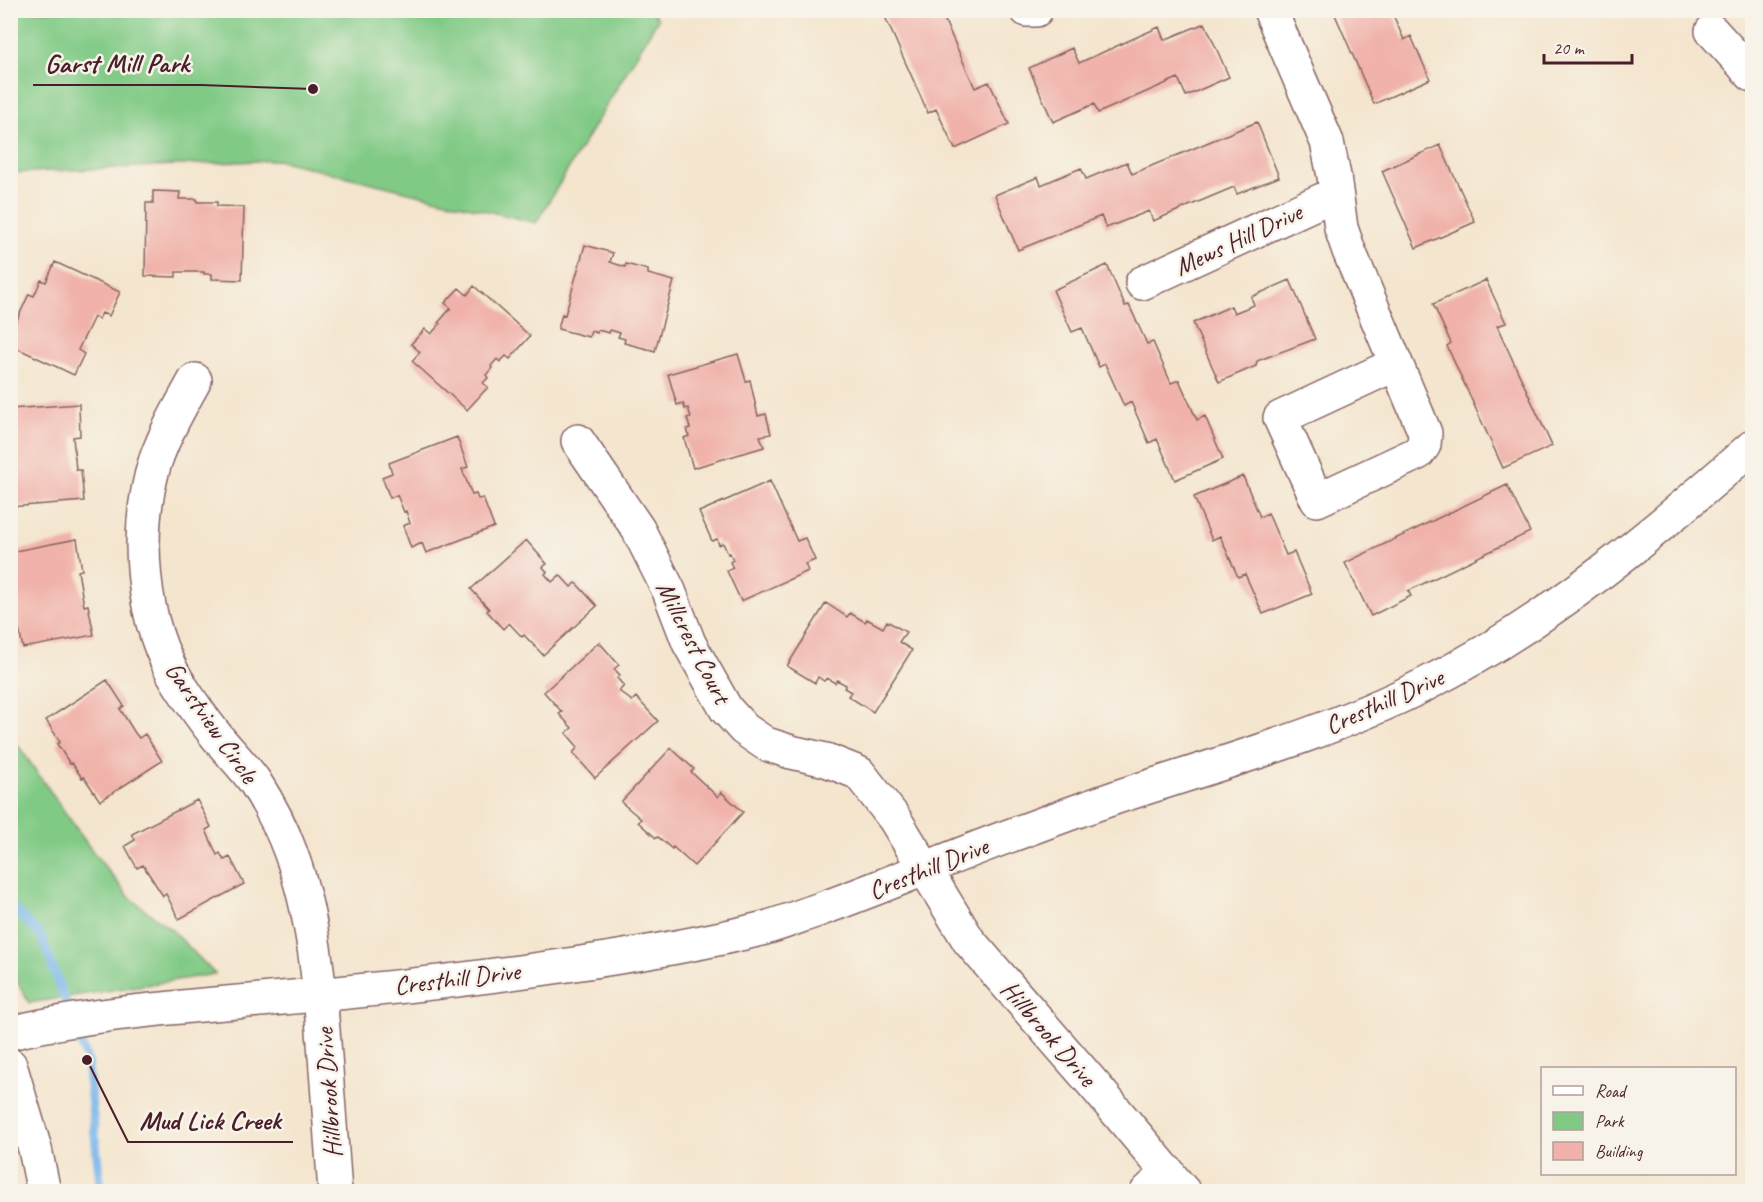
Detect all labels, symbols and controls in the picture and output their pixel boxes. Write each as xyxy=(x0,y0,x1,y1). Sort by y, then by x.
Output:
scale bar xyxy=(1544,27,1632,65)
text: 20 m xyxy=(1553,37,1586,59)
callout: Garst Mill Park xyxy=(33,40,201,85)
text: Garst Mill Park xyxy=(45,46,192,80)
street label: Mews Hill Drive xyxy=(1169,195,1309,283)
street label: Millcrest Court xyxy=(649,576,740,711)
street label: Garstview Circle xyxy=(158,655,266,791)
street label: Cresthill Drive xyxy=(1320,660,1451,742)
street label: Cresthill Drive xyxy=(864,829,995,907)
street label: Cresthill Drive xyxy=(392,954,524,1003)
street label: Hillbrook Drive xyxy=(994,973,1105,1094)
street label: Hillbrook Drive xyxy=(307,1025,349,1159)
legend xyxy=(1541,1067,1736,1175)
text: Road xyxy=(1595,1080,1628,1102)
callout: Mud Lick Creek xyxy=(128,1097,293,1142)
text: Mud Lick Creek xyxy=(139,1103,283,1137)
text: Park xyxy=(1595,1110,1625,1132)
text: Building xyxy=(1595,1140,1644,1162)

